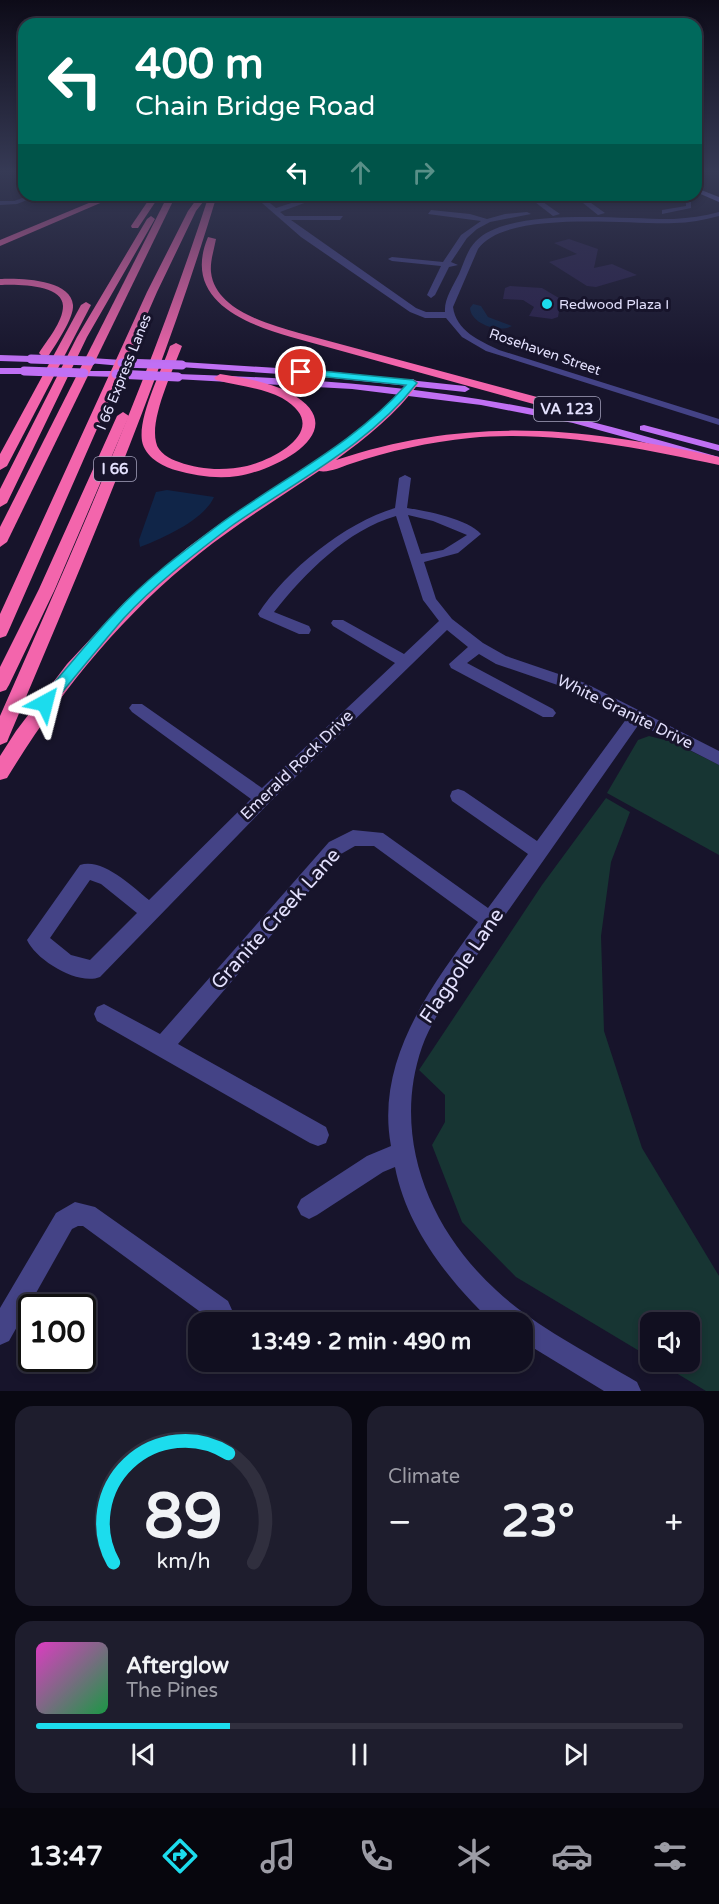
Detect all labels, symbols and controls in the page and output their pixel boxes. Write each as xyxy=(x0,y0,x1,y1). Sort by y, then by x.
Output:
text: 400 m xyxy=(135,39,264,90)
icon: left xyxy=(36,42,114,120)
text: Chain Bridge Road xyxy=(135,90,375,123)
icon: left xyxy=(281,156,314,189)
icon: ahead xyxy=(344,156,377,189)
icon: right xyxy=(407,156,440,189)
place label: Redwood Plaza I xyxy=(559,296,669,313)
marker: Redwood Plaza I xyxy=(540,297,554,311)
street label: I 66 Express Lanes xyxy=(93,311,155,432)
street label: Rosehaven Street xyxy=(487,325,604,379)
pin xyxy=(275,346,326,397)
icon: arrive xyxy=(284,355,317,388)
road number: VA 123 xyxy=(534,397,600,421)
road number: I 66 xyxy=(94,457,136,481)
street label: White Granite Drive xyxy=(554,670,696,754)
position arrow xyxy=(13,671,77,735)
street label: Emerald Rock Drive xyxy=(236,706,358,824)
street label: Granite Creek Lane xyxy=(206,844,346,994)
street label: Flagpole Lane xyxy=(415,904,509,1028)
speed limit sign: 100 xyxy=(18,1294,96,1372)
map controls xyxy=(640,1312,700,1372)
button: sound xyxy=(640,1312,700,1372)
text: 13:49 · 2 min · 490 m xyxy=(250,1329,471,1355)
text: Climate xyxy=(388,1465,460,1489)
text: 89 xyxy=(144,1480,223,1555)
text: 23° xyxy=(501,1495,575,1549)
text: − xyxy=(388,1503,412,1542)
text: + xyxy=(664,1503,683,1542)
text: km/h xyxy=(157,1548,210,1574)
text: Afterglow xyxy=(126,1653,229,1679)
text: The Pines xyxy=(126,1679,218,1703)
icon: previous xyxy=(127,1738,160,1771)
icon: pause xyxy=(343,1738,376,1771)
icon: next xyxy=(559,1738,592,1771)
icon: directions xyxy=(159,1835,201,1877)
icon: music xyxy=(257,1835,299,1877)
icon: phone xyxy=(355,1835,397,1877)
icon: climate xyxy=(453,1835,495,1877)
icon: car xyxy=(551,1835,593,1877)
icon: filters xyxy=(649,1835,691,1877)
text: 13:47 xyxy=(28,1840,103,1873)

